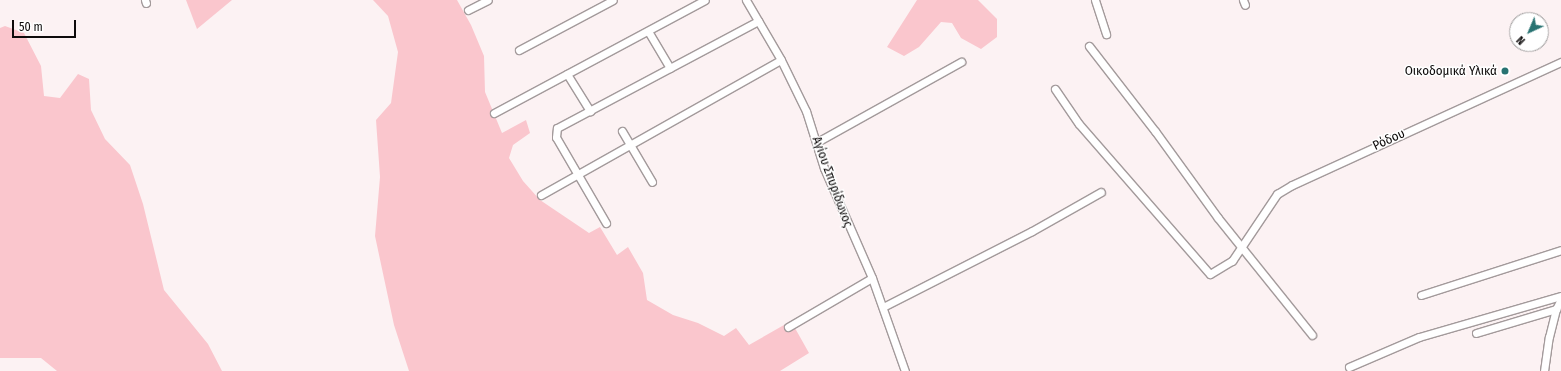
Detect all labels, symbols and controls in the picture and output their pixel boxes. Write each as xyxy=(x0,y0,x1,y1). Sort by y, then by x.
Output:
scale bar xyxy=(14,12,78,38)
north arrow xyxy=(1509,12,1549,52)
text: 50 m xyxy=(19,20,43,34)
text: N xyxy=(1514,33,1528,47)
place label: Οικοδομικά Υλικά xyxy=(1405,63,1497,79)
marker: Οικοδομικά Υλικά xyxy=(1500,66,1510,76)
street label: Ρόδου xyxy=(1371,126,1407,154)
street label: Αγίου Σπυρίδωνος xyxy=(808,134,856,230)

